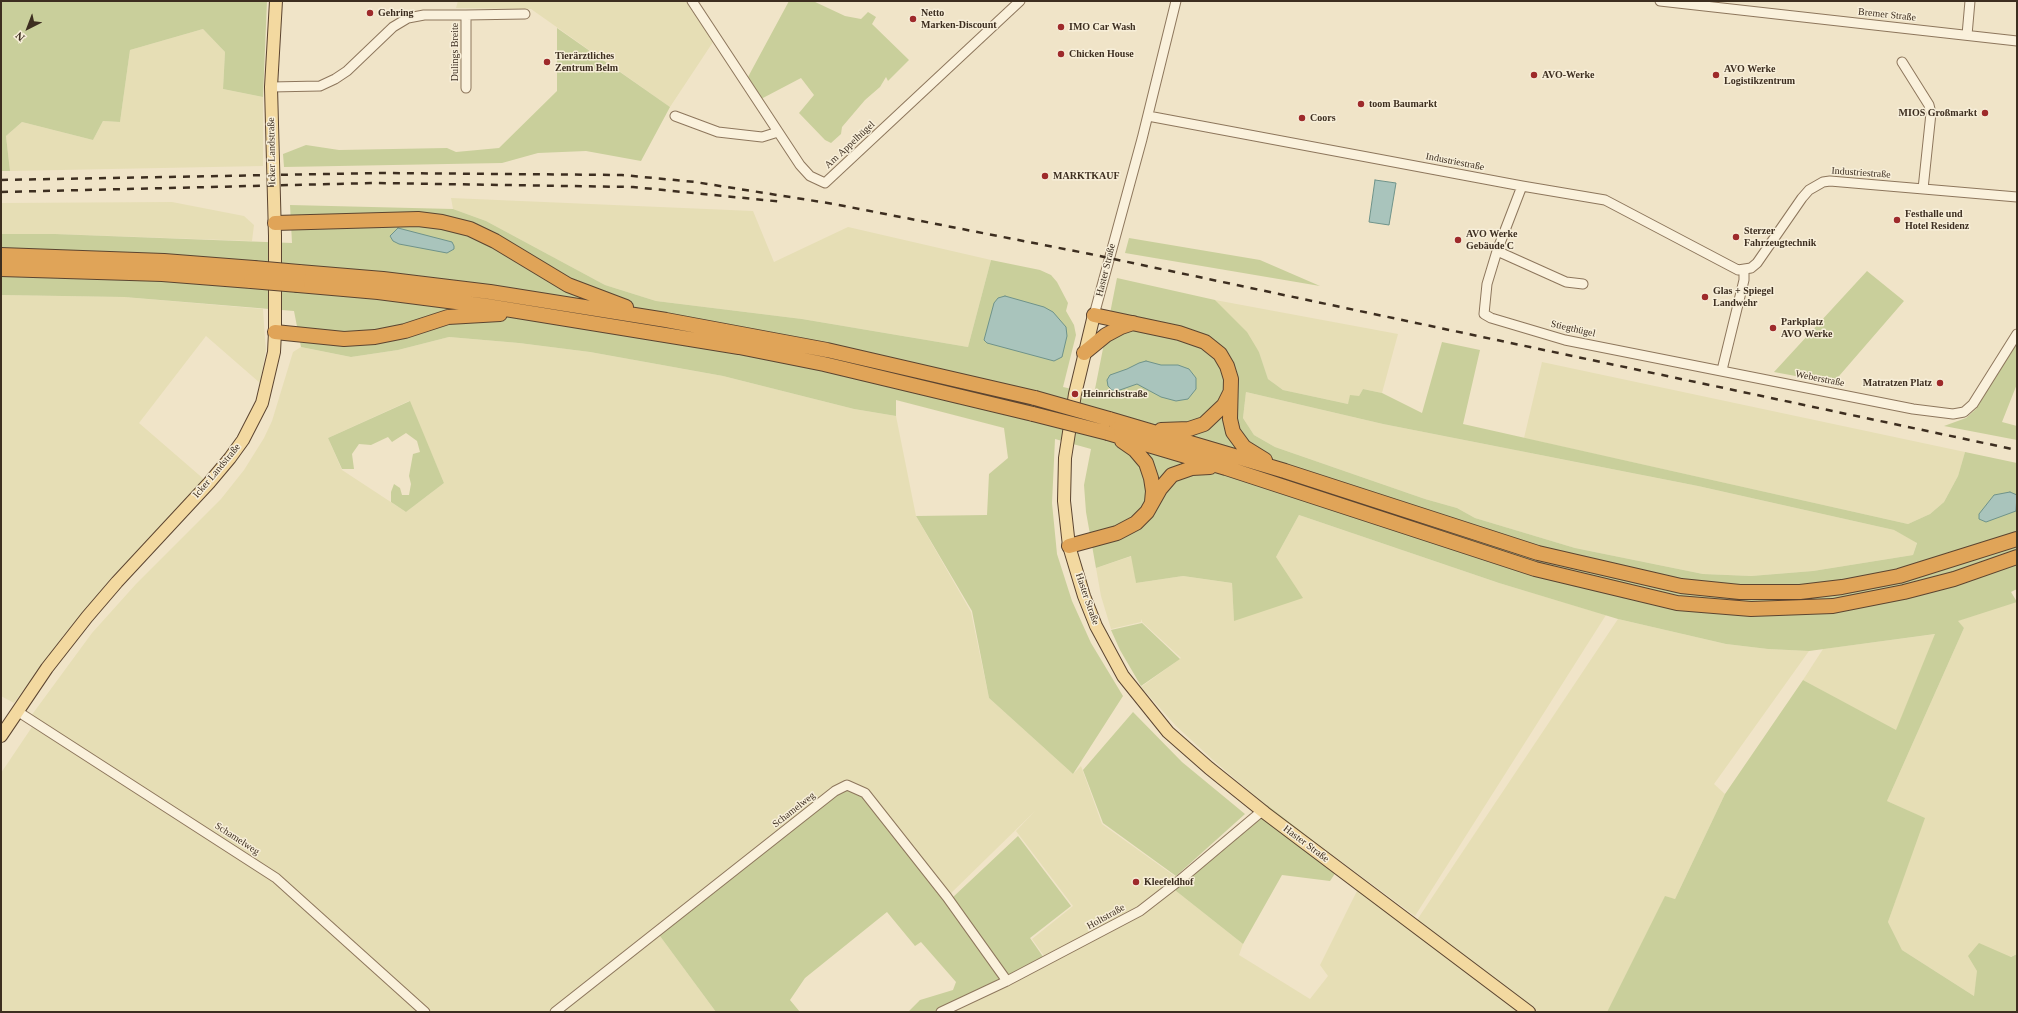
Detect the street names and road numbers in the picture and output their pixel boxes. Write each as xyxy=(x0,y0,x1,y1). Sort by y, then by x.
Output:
street label: Bremer Straße xyxy=(1858,6,1916,24)
street label: Dulings Breite xyxy=(449,23,461,81)
street label: Icker Landstraße xyxy=(265,117,279,185)
street label: Am Appelhügel xyxy=(822,119,878,171)
street label: Industriestraße xyxy=(1425,150,1485,174)
street label: Industriestraße xyxy=(1831,165,1891,181)
street label: Haster Straße xyxy=(1094,242,1118,298)
street label: Stiegthügel xyxy=(1549,318,1597,340)
street label: Weberstraße xyxy=(1794,368,1846,390)
street label: Icker Landstraße xyxy=(191,441,243,501)
street label: Haster Straße xyxy=(1073,571,1101,627)
street label: Schamelweg xyxy=(770,790,818,830)
street label: Schamelweg xyxy=(212,820,262,858)
street label: Haster Straße xyxy=(1281,823,1331,865)
street label: Holtstraße xyxy=(1085,902,1127,932)

